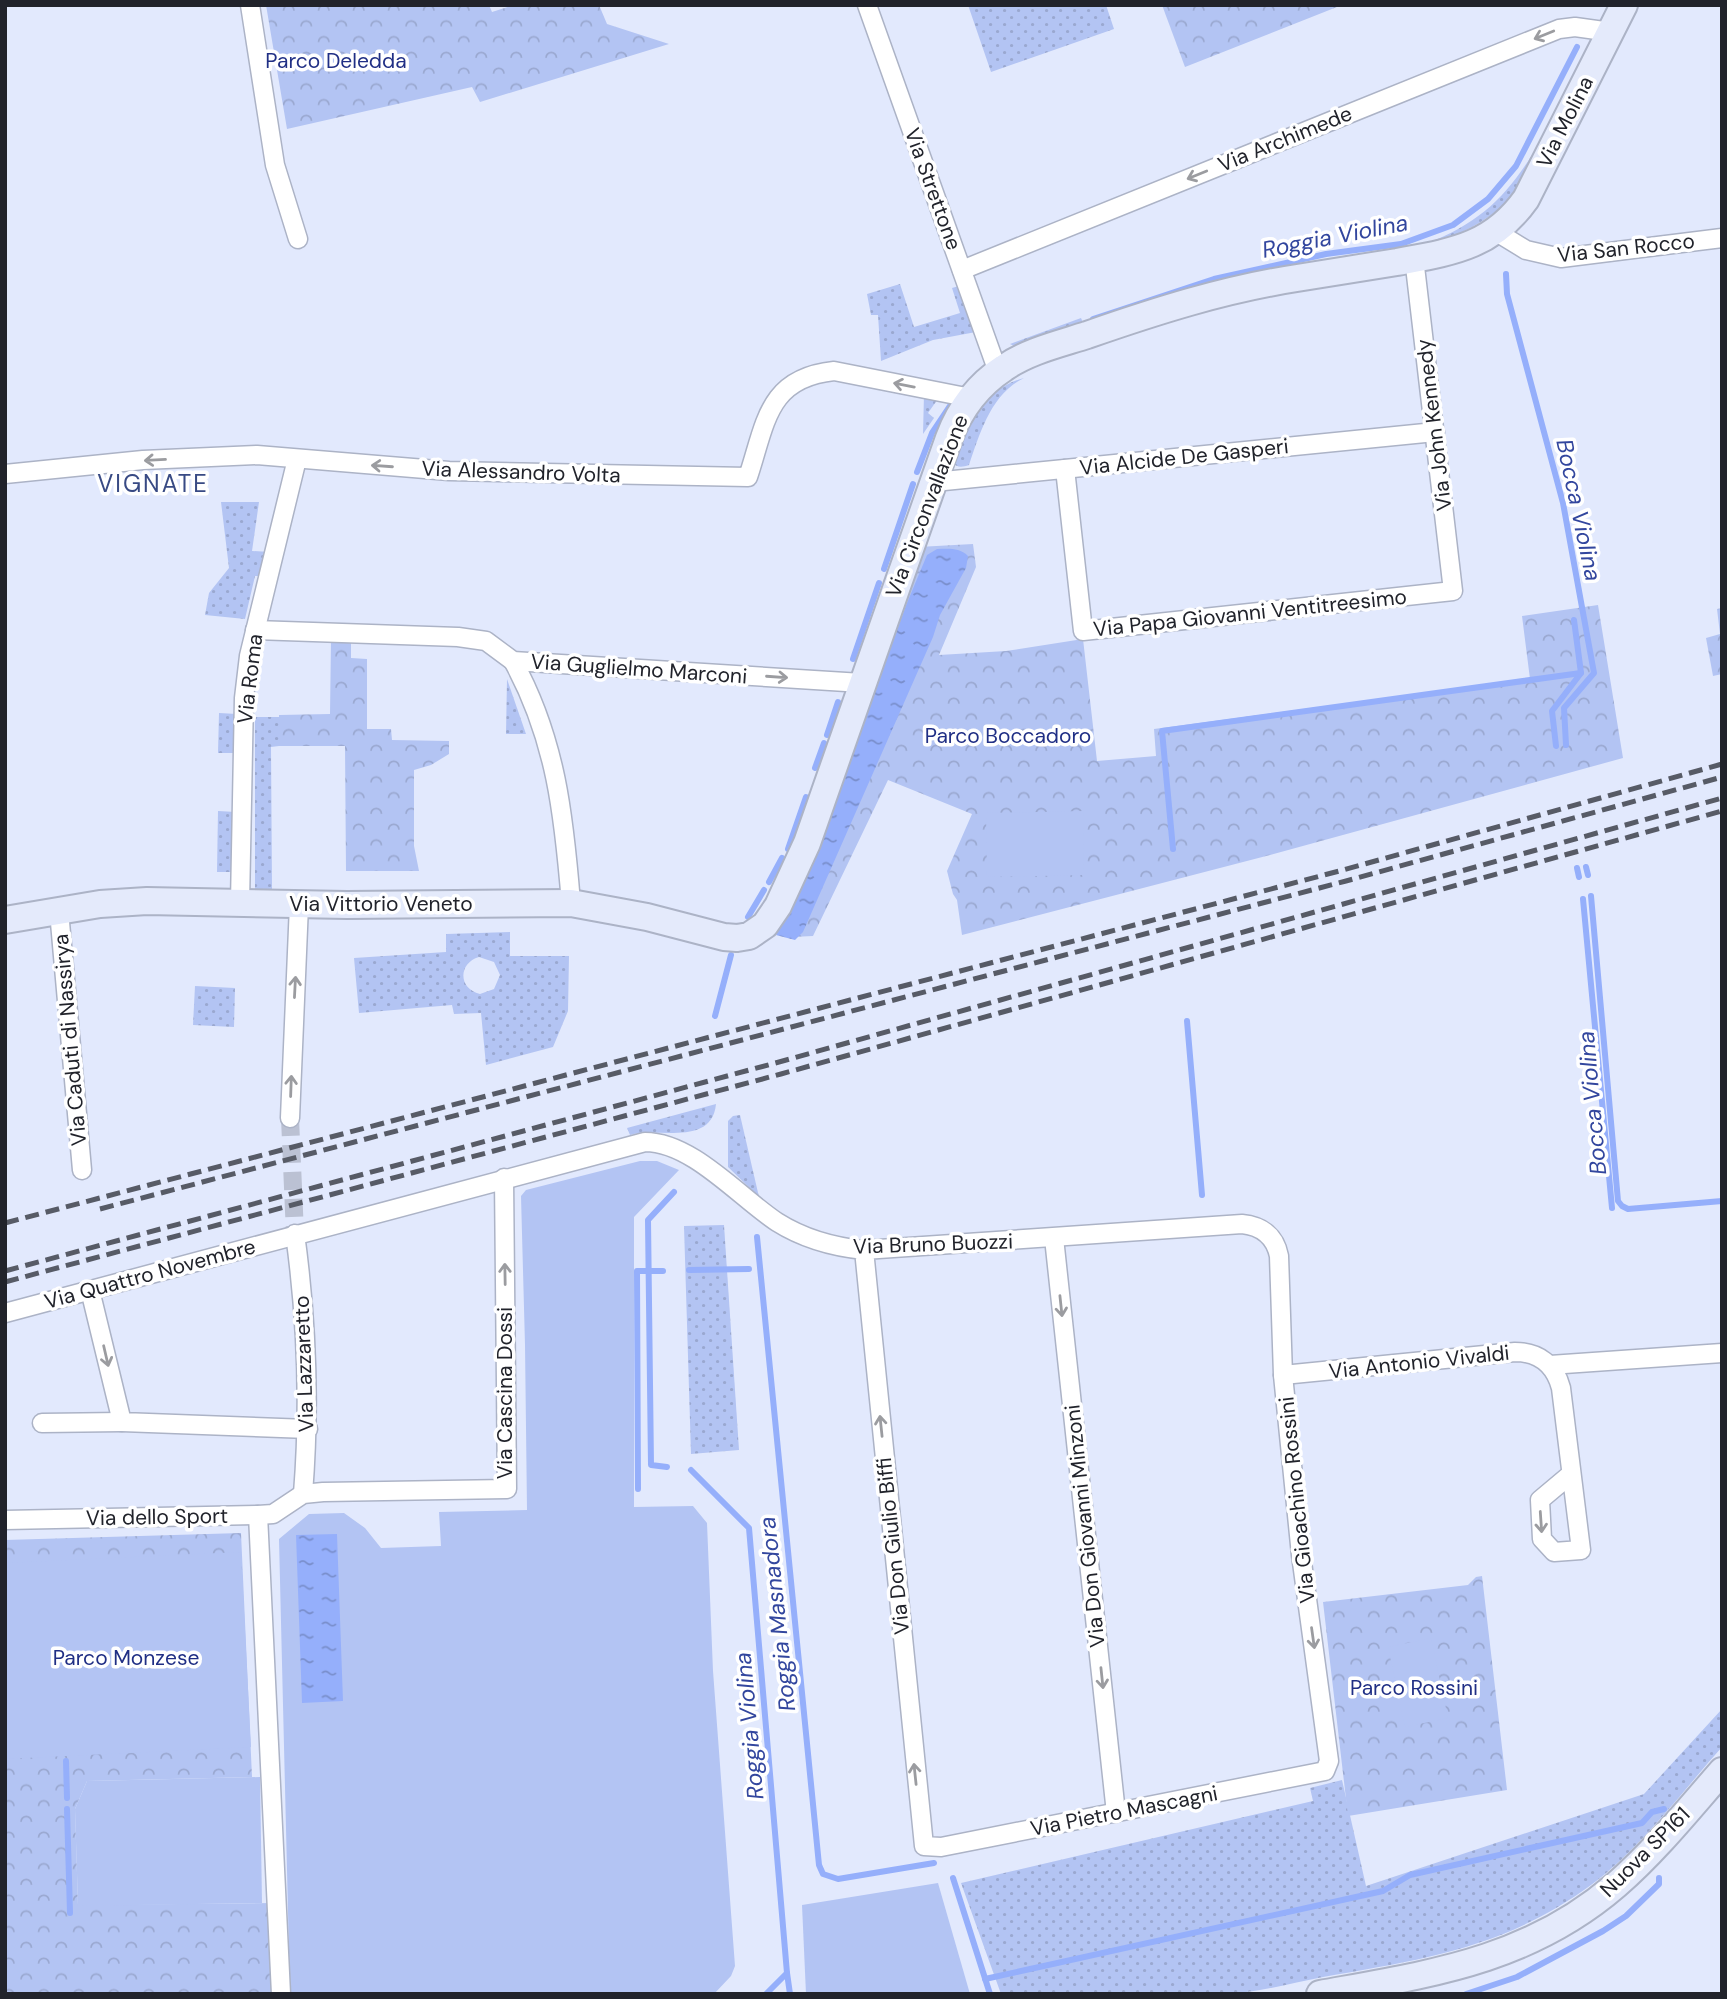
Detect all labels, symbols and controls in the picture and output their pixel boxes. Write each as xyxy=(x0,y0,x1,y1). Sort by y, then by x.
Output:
one-way arrow xyxy=(1534,29,1556,42)
park label: Parco Deledda xyxy=(265,47,407,75)
street label: Via Molina xyxy=(1530,71,1600,173)
street label: Via Archimede xyxy=(1214,99,1356,179)
street label: Via Strettone xyxy=(898,124,968,254)
one-way arrow xyxy=(1187,169,1208,182)
water label: Roggia Violina xyxy=(1259,207,1411,265)
street label: Via San Rocco xyxy=(1556,227,1696,269)
street label: Via John Kennedy xyxy=(1410,337,1458,513)
one-way arrow xyxy=(893,377,916,391)
street label: Via Circonvallazione xyxy=(879,410,975,601)
street label: Via Alcide De Gasperi xyxy=(1078,432,1290,482)
water label: Bocca Violina xyxy=(1549,436,1609,584)
one-way arrow xyxy=(144,453,167,466)
street label: Via Alessandro Volta xyxy=(421,455,621,489)
one-way arrow xyxy=(371,459,394,472)
district label: VIGNATE xyxy=(97,468,209,499)
street label: Via Papa Giovanni Ventitreesimo xyxy=(1092,583,1408,643)
street label: Via Roma xyxy=(231,632,269,726)
street label: Via Guglielmo Marconi xyxy=(530,647,748,691)
one-way arrow xyxy=(765,671,787,684)
park label: Parco Boccadoro xyxy=(925,722,1091,750)
street label: Via Vittorio Veneto xyxy=(289,890,473,918)
street label: Via Caduti di Nassirya xyxy=(47,933,93,1147)
one-way arrow xyxy=(289,976,302,999)
water label: Bocca Violina xyxy=(1571,1030,1613,1176)
one-way arrow xyxy=(284,1075,297,1098)
street label: Via Bruno Buozzi xyxy=(853,1227,1013,1261)
street label: Via Quattro Novembre xyxy=(41,1232,259,1316)
one-way arrow xyxy=(498,1263,512,1286)
one-way arrow xyxy=(1055,1294,1068,1317)
street label: Via Lazzaretto xyxy=(288,1295,320,1433)
street label: Via Cascina Dossi xyxy=(491,1307,519,1479)
street label: Via Antonio Vivaldi xyxy=(1327,1339,1511,1385)
one-way arrow xyxy=(100,1345,113,1367)
street label: Via Gioachino Rossini xyxy=(1272,1395,1322,1605)
street label: Via Don Giovanni Minzoni xyxy=(1058,1403,1112,1649)
one-way arrow xyxy=(874,1415,887,1438)
street label: Via Don Giulio Biffi xyxy=(870,1456,916,1636)
street label: Via dello Sport xyxy=(86,1502,228,1532)
one-way arrow xyxy=(1535,1510,1548,1532)
water label: Roggia Masnadora xyxy=(752,1515,802,1713)
one-way arrow xyxy=(1306,1626,1319,1648)
park label: Parco Monzese xyxy=(53,1644,199,1672)
water label: Roggia Violina xyxy=(728,1651,770,1801)
one-way arrow xyxy=(1095,1667,1108,1689)
park label: Parco Rossini xyxy=(1350,1674,1478,1702)
one-way arrow xyxy=(908,1764,921,1786)
street label: Via Pietro Mascagni xyxy=(1028,1779,1220,1843)
street label: Nuova SP161 xyxy=(1594,1801,1696,1903)

